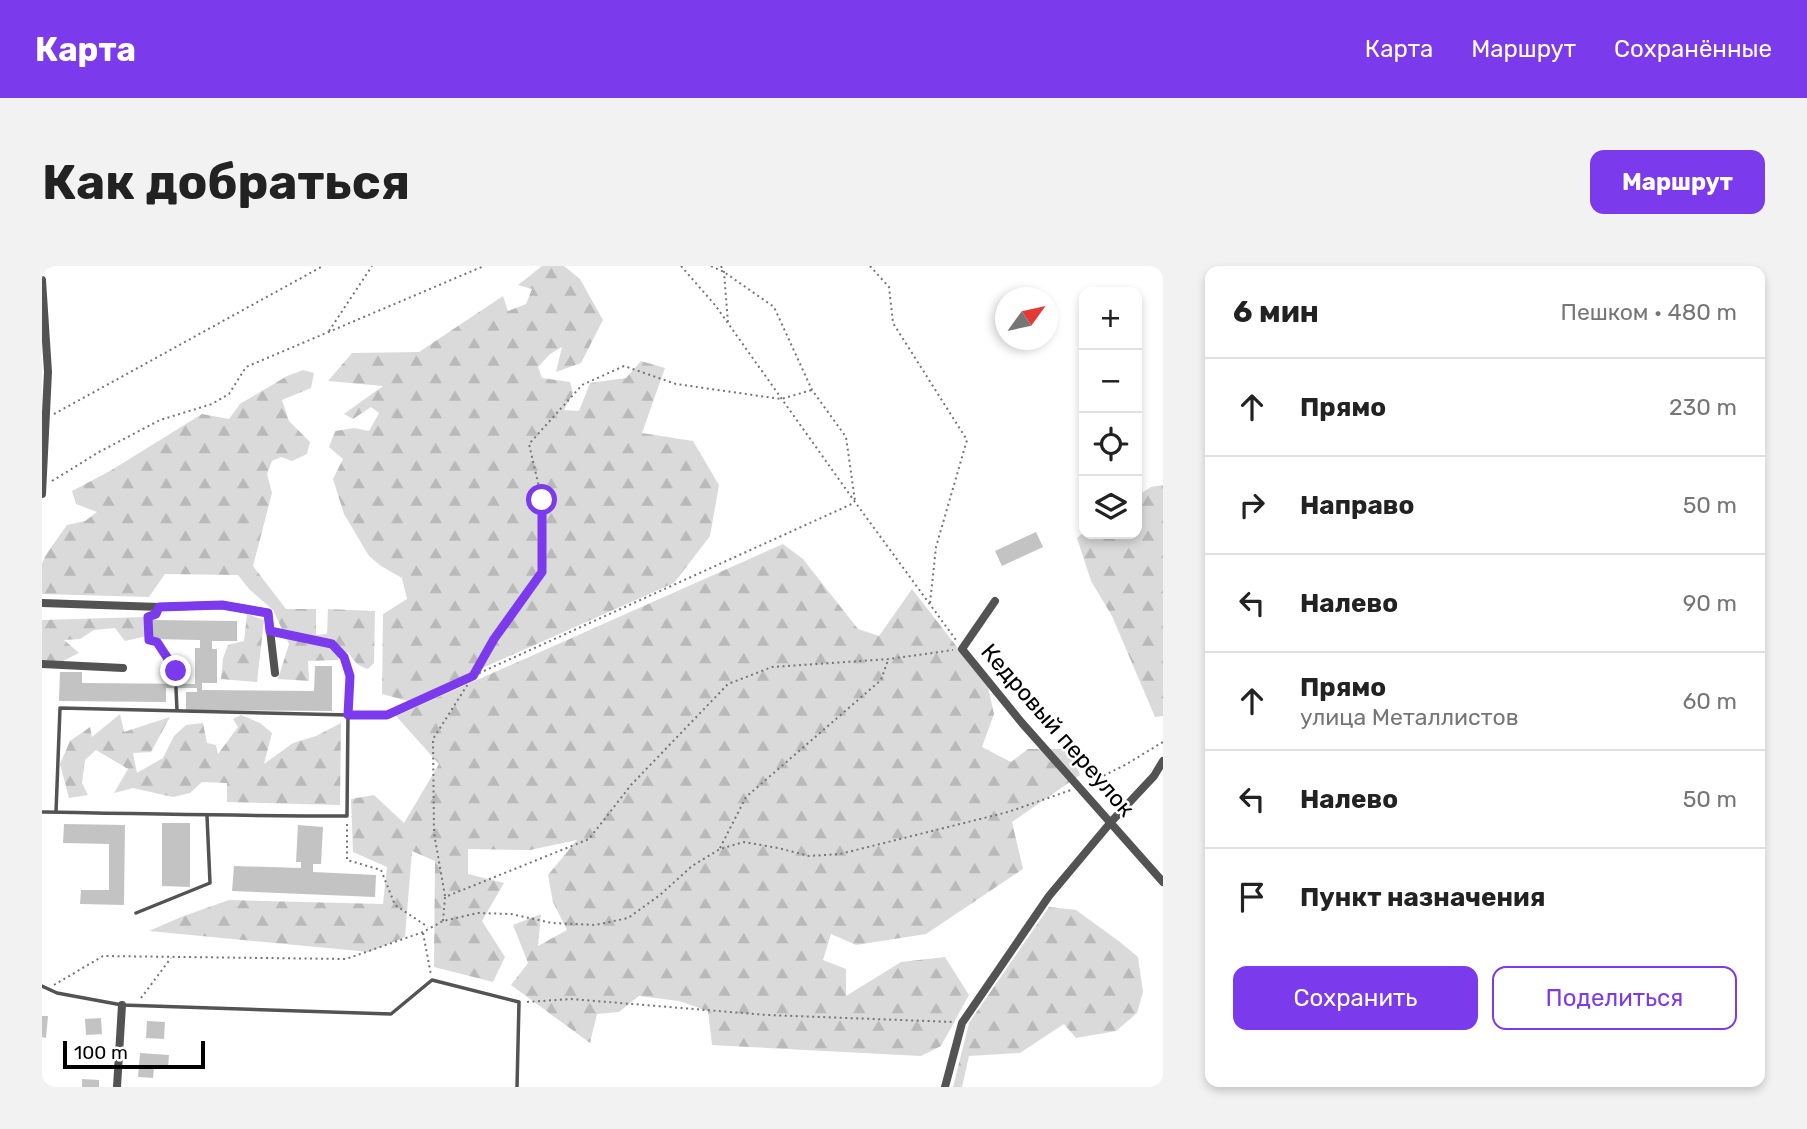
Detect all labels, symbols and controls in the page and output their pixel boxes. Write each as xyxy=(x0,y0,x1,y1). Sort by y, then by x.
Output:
text: Карта xyxy=(35,30,136,69)
text: Карта xyxy=(1365,35,1433,63)
text: Маршрут xyxy=(1471,35,1576,63)
text: Сохранённые xyxy=(1614,35,1772,63)
button: Маршрут xyxy=(1590,150,1765,214)
text: Как добраться xyxy=(42,153,410,211)
north arrow xyxy=(995,287,1058,350)
map controls xyxy=(1079,287,1142,539)
button: + xyxy=(1079,287,1142,350)
text: 6 мин xyxy=(1233,294,1319,330)
text: Пешком · 480 m xyxy=(1560,298,1737,326)
button: − xyxy=(1079,350,1142,413)
icon: ahead xyxy=(1233,388,1271,426)
text: Прямо xyxy=(1300,392,1386,423)
text: 230 m xyxy=(1669,393,1737,421)
button: locate xyxy=(1079,413,1142,476)
button: layers xyxy=(1079,476,1142,539)
route start xyxy=(526,484,557,515)
icon: right xyxy=(1233,486,1271,524)
text: Направо xyxy=(1300,490,1414,521)
text: 50 m xyxy=(1683,491,1737,519)
icon: left xyxy=(1233,584,1271,622)
text: Налево xyxy=(1300,588,1398,619)
text: 90 m xyxy=(1683,589,1737,617)
street label: Кедровый переулок xyxy=(975,638,1141,822)
route end xyxy=(160,655,191,686)
text: Прямо xyxy=(1300,672,1386,703)
icon: ahead xyxy=(1233,682,1271,720)
text: 60 m xyxy=(1682,687,1737,715)
text: улица Металлистов xyxy=(1300,703,1519,731)
icon: left xyxy=(1233,780,1271,818)
text: Налево xyxy=(1300,784,1398,815)
text: 50 m xyxy=(1683,785,1737,813)
icon: arrive xyxy=(1233,878,1271,916)
text: Пункт назначения xyxy=(1300,882,1545,913)
button: Сохранить xyxy=(1233,966,1478,1030)
button: Поделиться xyxy=(1492,966,1737,1030)
scale bar xyxy=(63,1038,205,1070)
text: 100 m xyxy=(74,1041,128,1064)

